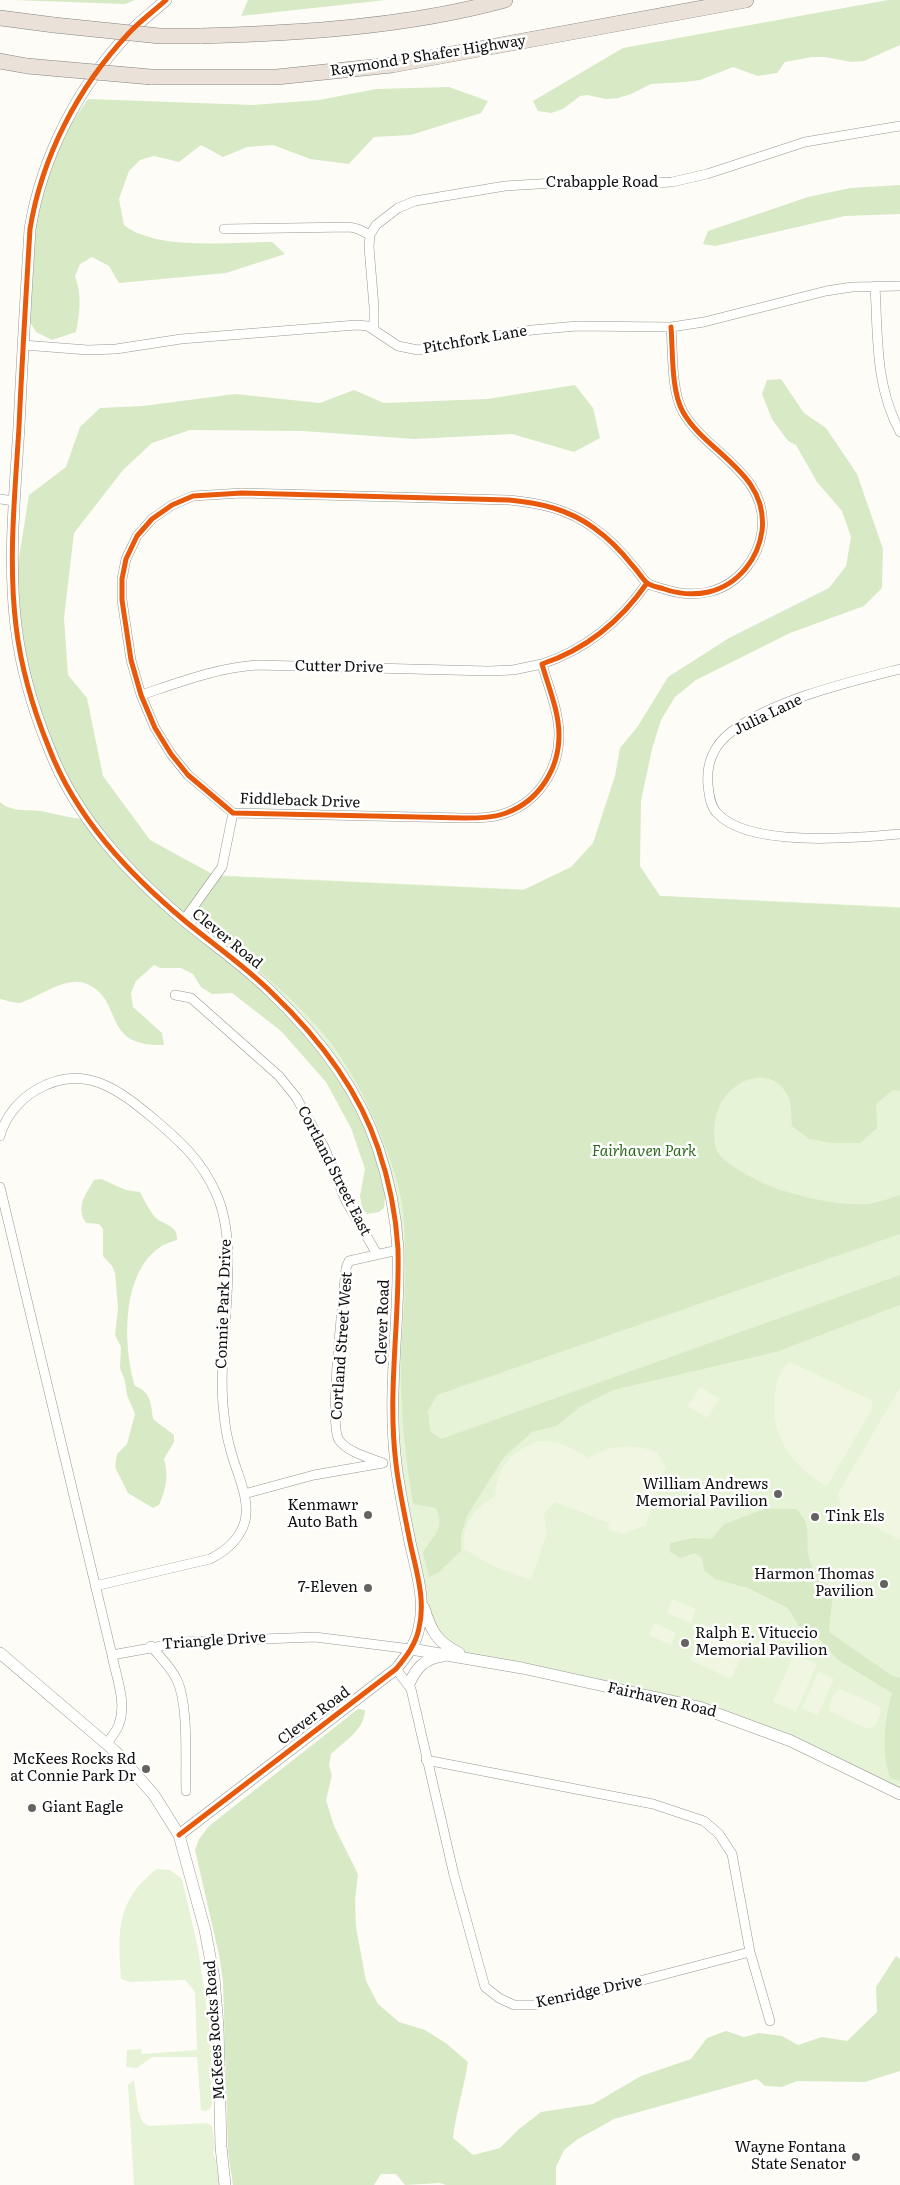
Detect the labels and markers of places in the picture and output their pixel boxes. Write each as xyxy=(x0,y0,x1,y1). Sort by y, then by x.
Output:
place label: William Andrews Memorial Pavilion xyxy=(635,1476,768,1511)
marker: William Andrews Memorial Pavilion xyxy=(772,1488,784,1500)
place label: Kenmawr Auto Bath xyxy=(287,1497,358,1532)
place label: Tink Els xyxy=(825,1508,884,1526)
marker: Kenmawr Auto Bath xyxy=(362,1509,374,1521)
marker: Tink Els xyxy=(809,1511,821,1523)
place label: Harmon Thomas Pavilion xyxy=(754,1566,874,1601)
marker: Harmon Thomas Pavilion xyxy=(878,1578,890,1590)
place label: 7-Eleven xyxy=(298,1579,358,1597)
marker: 7-Eleven xyxy=(362,1582,374,1594)
place label: Ralph E. Vituccio Memorial Pavilion xyxy=(695,1625,828,1660)
marker: Ralph E. Vituccio Memorial Pavilion xyxy=(679,1637,691,1649)
place label: McKees Rocks Rd at Connie Park Dr xyxy=(10,1751,136,1786)
marker: McKees Rocks Rd at Connie Park Dr xyxy=(140,1763,152,1775)
place label: Giant Eagle xyxy=(42,1799,123,1817)
marker: Giant Eagle xyxy=(26,1802,38,1814)
place label: Wayne Fontana State Senator xyxy=(735,2139,846,2174)
marker: Wayne Fontana State Senator xyxy=(850,2151,862,2163)

